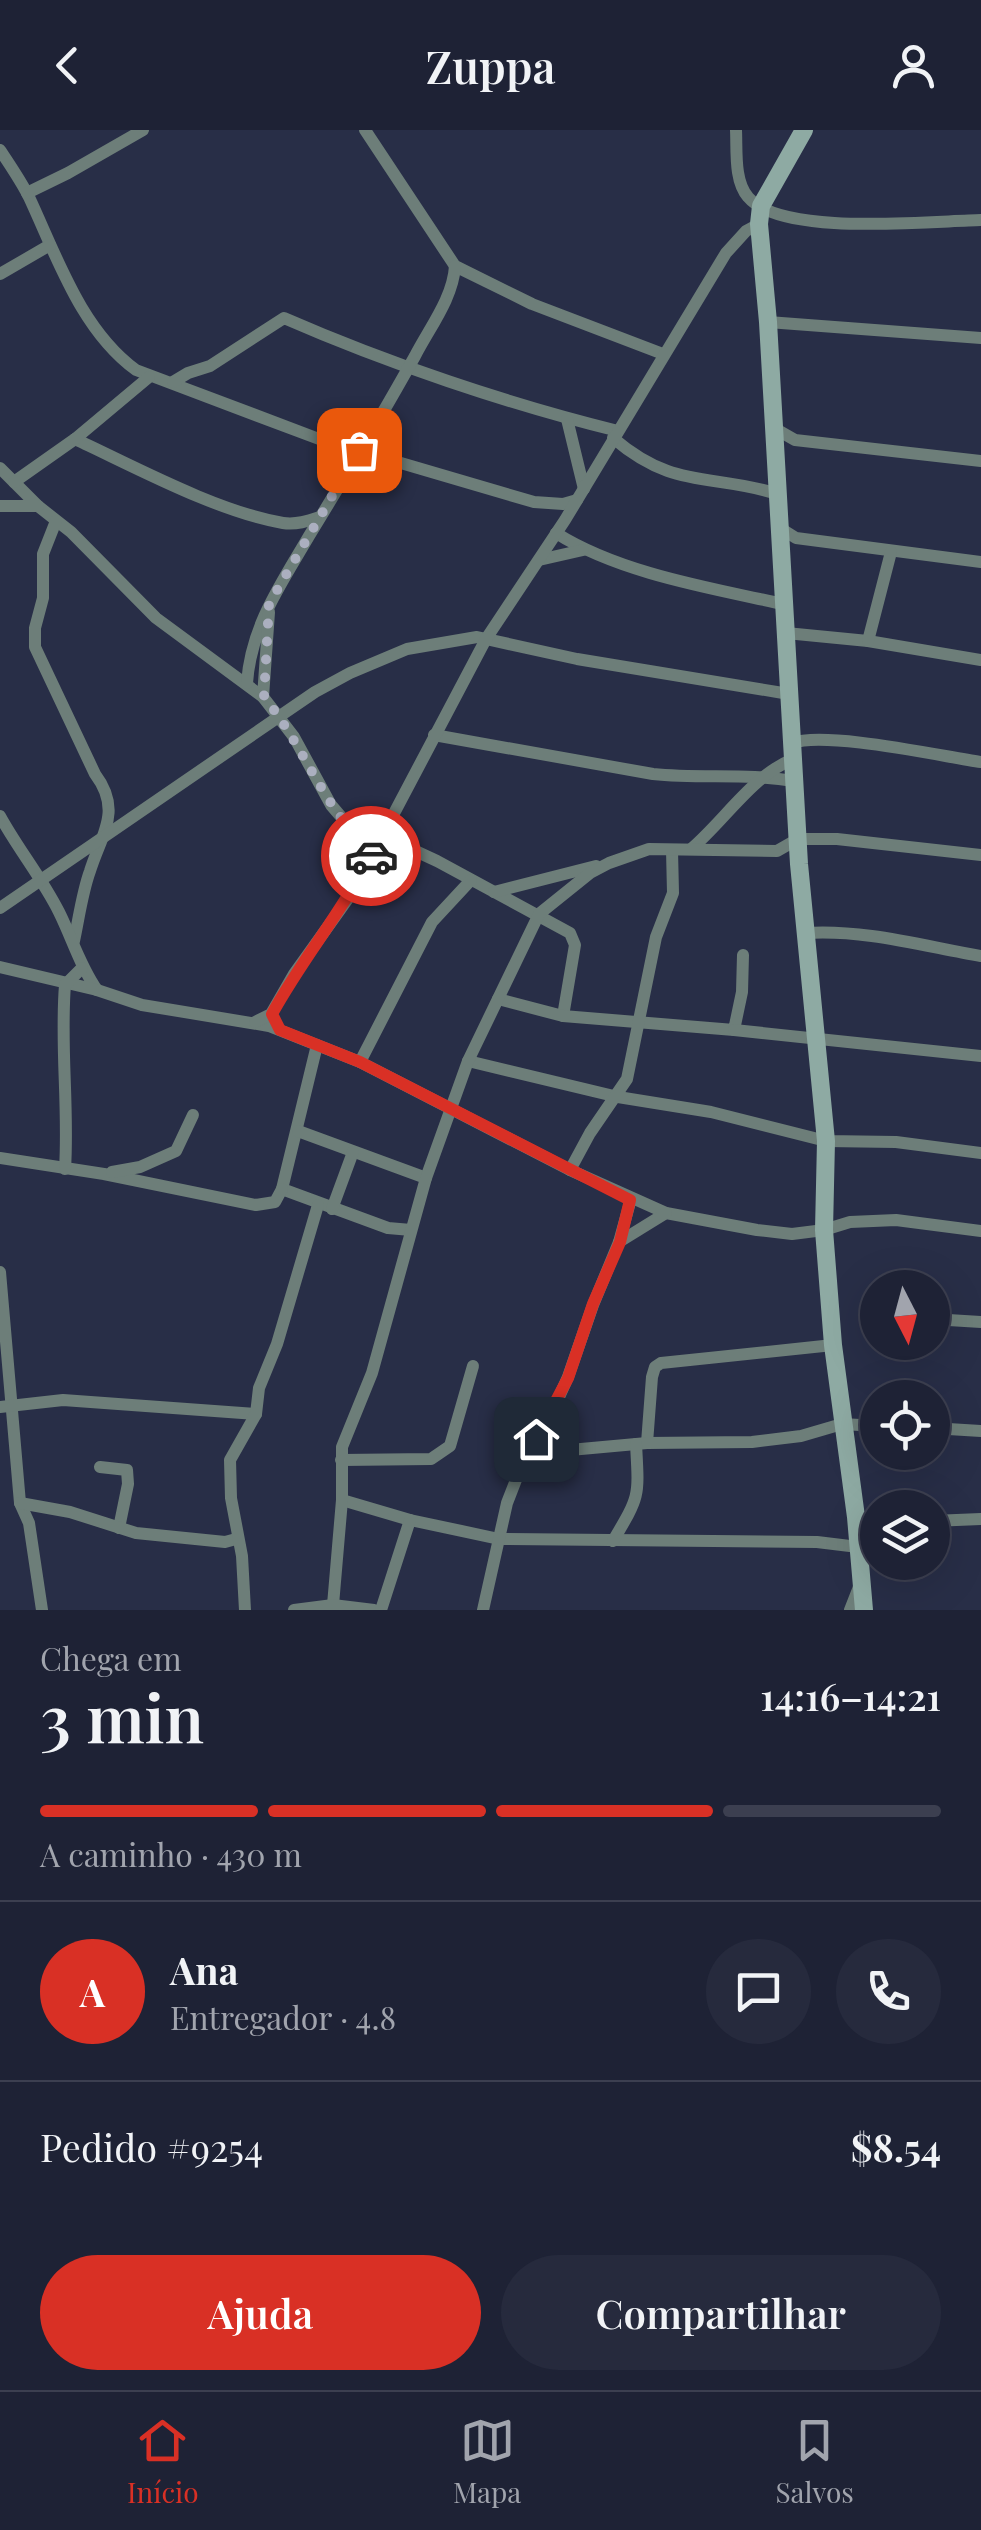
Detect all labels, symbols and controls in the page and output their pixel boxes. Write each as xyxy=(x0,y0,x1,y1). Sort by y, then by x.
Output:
text: Zuppa xyxy=(426,35,555,95)
icon: back xyxy=(40,38,95,93)
icon: person xyxy=(886,38,941,93)
pin xyxy=(317,408,402,493)
icon: bag xyxy=(332,423,387,478)
courier xyxy=(321,806,421,906)
icon: car xyxy=(344,829,399,884)
north arrow xyxy=(860,1270,950,1360)
map controls xyxy=(860,1270,950,1580)
button: locate xyxy=(860,1380,950,1470)
pin xyxy=(494,1397,579,1482)
icon: home xyxy=(509,1412,564,1467)
button: layers xyxy=(860,1490,950,1580)
text: Chega em xyxy=(40,1636,182,1679)
text: 14:16–14:21 xyxy=(760,1670,941,1721)
text: 3 min xyxy=(40,1673,204,1759)
text: A caminho · 430 m xyxy=(40,1832,302,1875)
button: chat xyxy=(706,1939,811,2044)
button: phone xyxy=(836,1939,941,2044)
text: Ana xyxy=(170,1944,238,1995)
text: A xyxy=(80,1966,105,2017)
text: Entregador · 4.8 xyxy=(170,1995,396,2038)
text: Pedido #9254 xyxy=(40,2121,263,2172)
text: $8.54 xyxy=(851,2121,941,2172)
button: Ajuda xyxy=(40,2255,481,2370)
button: Compartilhar xyxy=(501,2255,941,2370)
tab: Início xyxy=(127,2413,199,2510)
tab: Mapa xyxy=(453,2413,521,2510)
tab: Salvos xyxy=(775,2413,854,2510)

